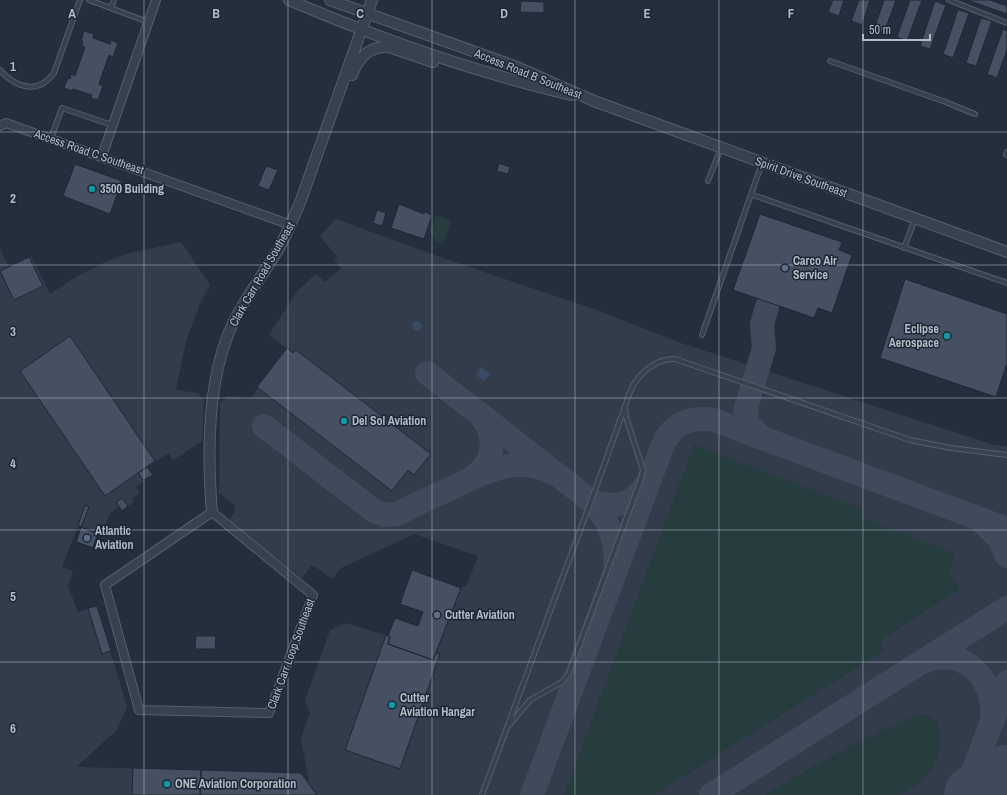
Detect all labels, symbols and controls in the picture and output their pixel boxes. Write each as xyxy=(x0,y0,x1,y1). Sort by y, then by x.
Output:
text: A xyxy=(68,5,76,22)
text: B xyxy=(212,5,220,22)
text: C xyxy=(356,5,364,22)
text: D xyxy=(500,5,508,22)
text: E xyxy=(643,5,651,22)
text: F xyxy=(788,5,795,22)
scale bar xyxy=(863,16,930,42)
text: 50 m xyxy=(869,22,891,38)
street label: Access Road B Southeast xyxy=(471,45,584,103)
text: 1 xyxy=(10,58,16,75)
street label: Access Road C Southeast xyxy=(31,125,146,178)
street label: Spirit Drive Southeast xyxy=(753,153,849,201)
place label: 3500 Building xyxy=(100,181,164,197)
marker: 3500 Building xyxy=(87,184,97,194)
text: 2 xyxy=(10,190,16,207)
street label: Clark Carr Road Southeast xyxy=(226,219,299,329)
place label: Carco Air Service xyxy=(793,253,837,283)
marker: Carco Air Service xyxy=(780,263,790,273)
place label: Eclipse Aerospace xyxy=(889,321,940,351)
text: 3 xyxy=(10,323,16,340)
marker: Eclipse Aerospace xyxy=(942,331,952,341)
place label: Del Sol Aviation xyxy=(352,413,426,429)
marker: Del Sol Aviation xyxy=(339,416,349,426)
text: 4 xyxy=(10,455,16,472)
place label: Atlantic Aviation xyxy=(95,523,133,553)
marker: Atlantic Aviation xyxy=(82,533,92,543)
text: 5 xyxy=(10,588,16,605)
street label: Clark Carr Loop Southeast xyxy=(264,596,319,711)
place label: Cutter Aviation xyxy=(445,607,515,623)
marker: Cutter Aviation xyxy=(432,610,442,620)
place label: Cutter Aviation Hangar xyxy=(400,690,475,720)
marker: Cutter Aviation Hangar xyxy=(387,700,397,710)
text: 6 xyxy=(10,720,16,737)
place label: ONE Aviation Corporation xyxy=(175,776,296,792)
marker: ONE Aviation Corporation xyxy=(162,779,172,789)

